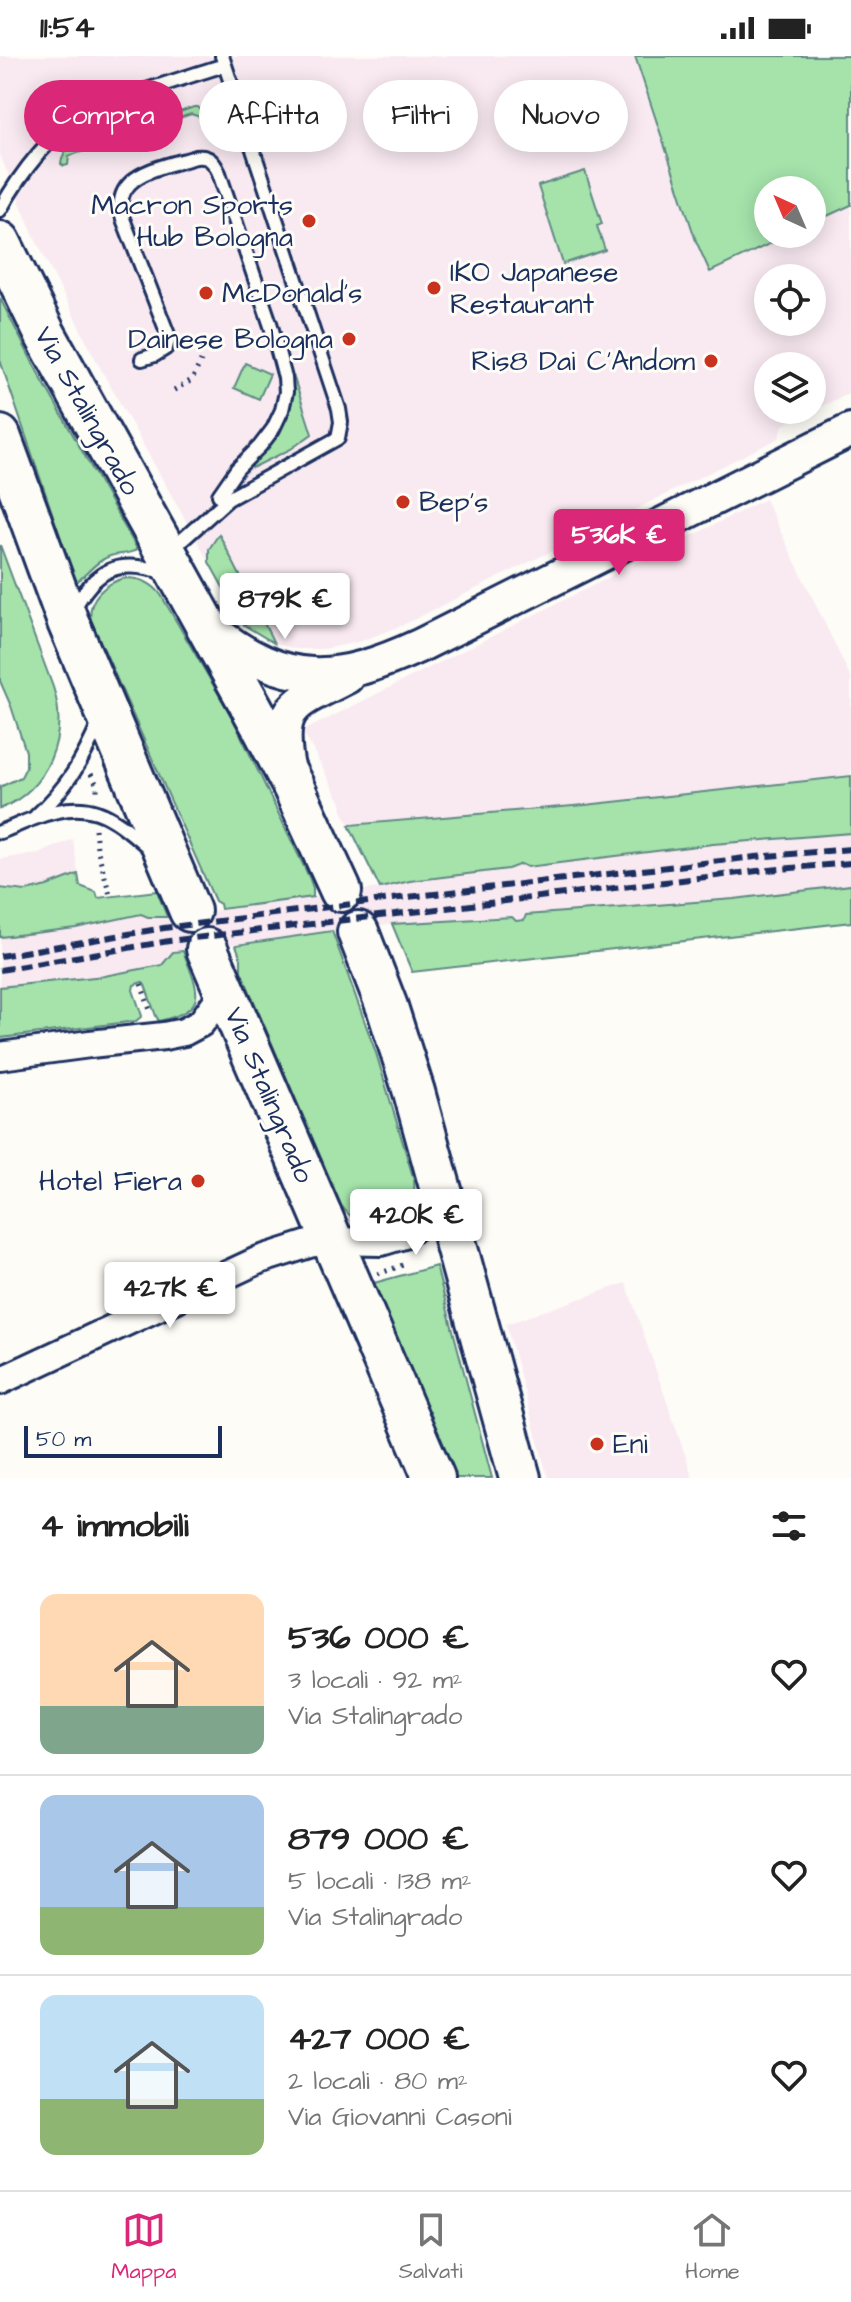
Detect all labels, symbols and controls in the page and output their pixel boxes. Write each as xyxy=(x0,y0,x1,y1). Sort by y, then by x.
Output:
text: 11:54 xyxy=(40,7,94,49)
chip: Compra xyxy=(24,80,183,152)
chip: Affitta xyxy=(199,80,347,152)
chip: Filtri xyxy=(363,80,478,152)
chip: Nuovo xyxy=(494,80,628,152)
north arrow xyxy=(754,176,826,248)
map controls xyxy=(754,176,826,424)
place label: Macron Sports Hub Bologna xyxy=(91,186,293,258)
marker: Macron Sports Hub Bologna xyxy=(300,212,318,230)
place label: IKO Japanese Restaurant xyxy=(450,253,618,324)
button: locate xyxy=(754,264,826,336)
place label: McDonald's xyxy=(222,274,362,313)
marker: IKO Japanese Restaurant xyxy=(425,279,443,297)
marker: McDonald's xyxy=(197,284,215,302)
street label: Via Stalingrado xyxy=(24,319,150,503)
place label: Dainese Bologna xyxy=(128,320,333,360)
marker: Dainese Bologna xyxy=(340,330,358,348)
place label: Ris8 Dai C'Andom xyxy=(471,342,695,381)
marker: Ris8 Dai C'Andom xyxy=(702,352,720,370)
button: layers xyxy=(754,352,826,424)
place label: Bep's xyxy=(419,483,488,522)
marker: Bep's xyxy=(394,493,412,511)
pin: 536K € xyxy=(554,509,684,577)
text: 536K € xyxy=(572,517,666,553)
pin: 879K € xyxy=(220,573,350,641)
text: 879K € xyxy=(238,581,332,617)
street label: Via Stalingrado xyxy=(213,1001,324,1190)
place label: Hotel Fiera xyxy=(39,1162,182,1201)
marker: Hotel Fiera xyxy=(189,1172,207,1190)
pin: 420K € xyxy=(351,1189,481,1257)
text: 420K € xyxy=(368,1197,464,1233)
pin: 427K € xyxy=(105,1262,235,1330)
text: 427K € xyxy=(122,1270,218,1306)
scale bar xyxy=(24,1422,222,1458)
text: 50 m xyxy=(36,1424,91,1455)
place label: Eni xyxy=(613,1425,648,1464)
marker: Eni xyxy=(588,1435,606,1453)
text: 4 immobili xyxy=(40,1502,189,1550)
icon: filters xyxy=(767,1504,811,1548)
text: 536 000 € xyxy=(288,1614,469,1662)
icon: home xyxy=(104,1626,200,1722)
icon: heart xyxy=(767,1652,811,1696)
text: 3 locali · 92 m² xyxy=(288,1662,463,1698)
text: Via Stalingrado xyxy=(288,1698,462,1734)
text: 879 000 € xyxy=(288,1815,469,1863)
icon: home xyxy=(104,1827,200,1923)
icon: heart xyxy=(767,1853,811,1897)
text: 5 locali · 138 m² xyxy=(288,1863,472,1899)
text: Via Stalingrado xyxy=(288,1899,462,1935)
text: 427 000 € xyxy=(288,2015,470,2063)
icon: home xyxy=(104,2027,200,2123)
icon: heart xyxy=(767,2053,811,2097)
text: 2 locali · 80 m² xyxy=(288,2063,468,2099)
text: Via Giovanni Casoni xyxy=(288,2099,512,2135)
tab: Mappa xyxy=(111,2208,176,2287)
tab: Salvati xyxy=(399,2208,462,2287)
tab: Home xyxy=(685,2208,740,2287)

